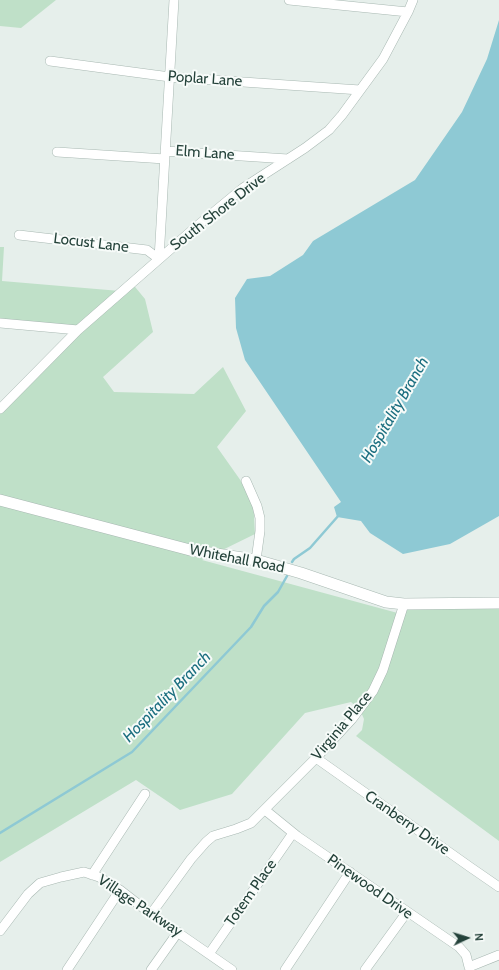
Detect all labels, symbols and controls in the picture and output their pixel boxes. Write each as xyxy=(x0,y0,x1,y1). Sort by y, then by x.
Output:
street label: Poplar Lane xyxy=(167,67,243,91)
street label: Elm Lane xyxy=(175,142,235,164)
street label: South Shore Drive xyxy=(167,169,269,255)
street label: Locust Lane xyxy=(52,229,130,257)
water label: Hospitality Branch xyxy=(357,354,433,466)
street label: Whitehall Road xyxy=(188,541,286,577)
water label: Hospitality Branch xyxy=(119,648,215,746)
street label: Virginia Place xyxy=(308,688,376,764)
street label: Cranberry Drive xyxy=(361,787,453,859)
street label: Pinewood Drive xyxy=(324,851,416,923)
street label: Totem Place xyxy=(221,856,281,930)
street label: Village Parkway xyxy=(94,871,186,941)
north arrow xyxy=(447,918,487,958)
text: N xyxy=(472,933,486,942)

